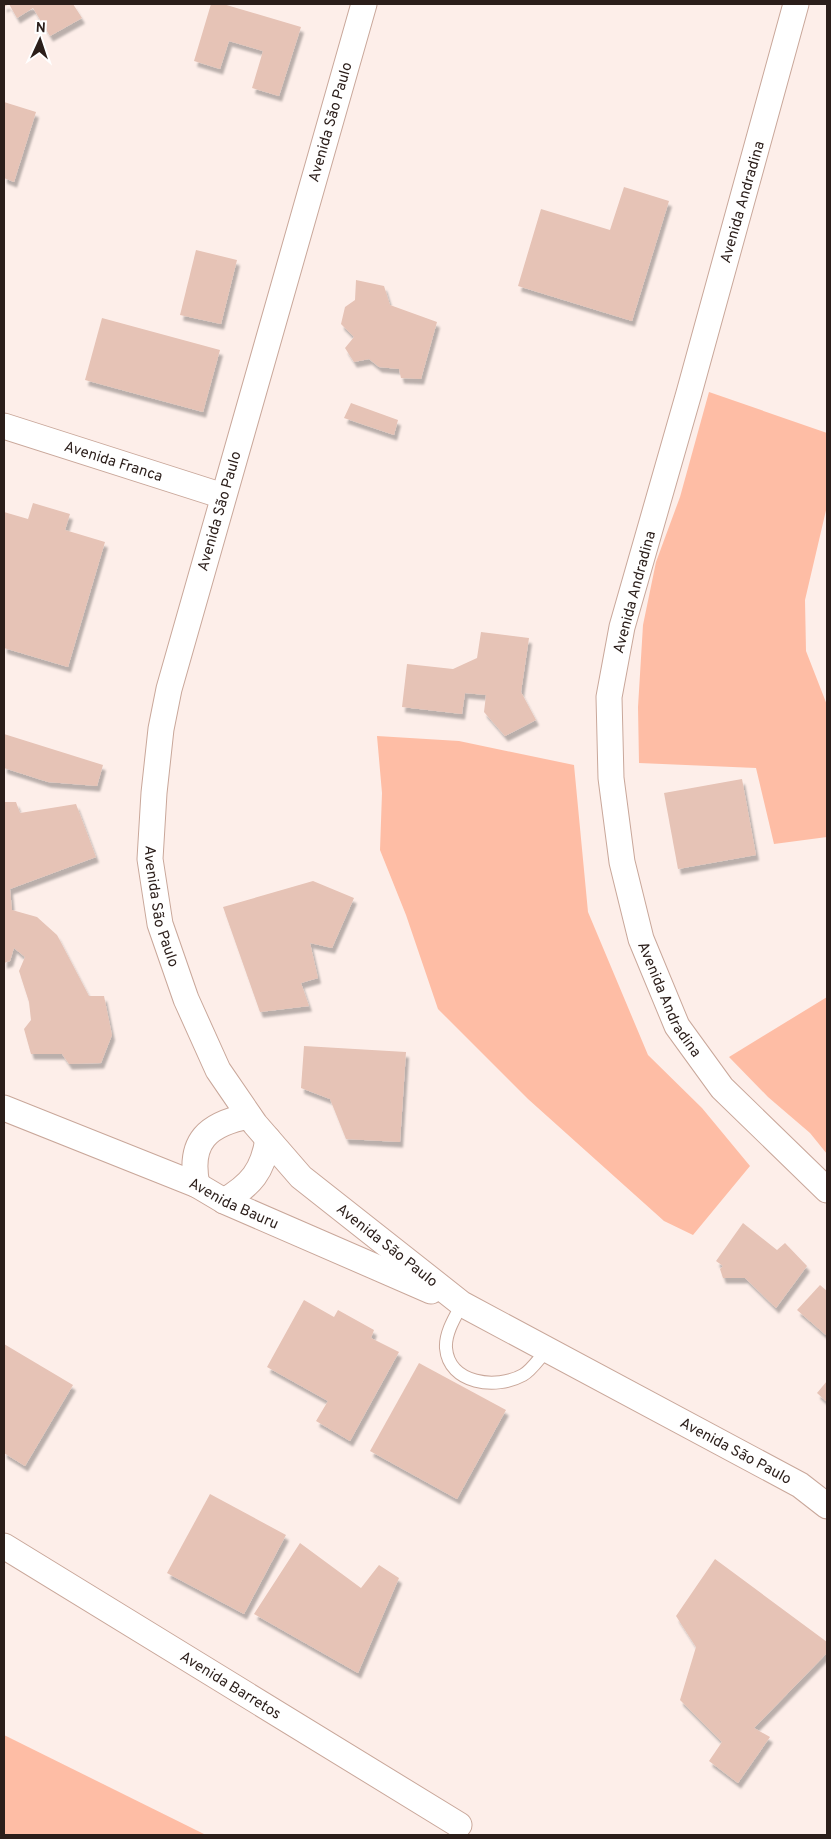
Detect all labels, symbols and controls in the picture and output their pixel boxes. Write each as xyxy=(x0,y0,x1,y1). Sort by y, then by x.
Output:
north arrow xyxy=(15,15,65,65)
text: N xyxy=(35,20,46,37)
street label: Avenida São Paulo xyxy=(305,60,358,185)
street label: Avenida Andradina xyxy=(717,139,770,266)
street label: Avenida Franca xyxy=(61,438,165,487)
street label: Avenida São Paulo xyxy=(194,449,247,574)
street label: Avenida Andradina xyxy=(610,529,661,656)
street label: Avenida São Paulo xyxy=(139,845,182,970)
street label: Avenida Andradina xyxy=(632,939,705,1062)
street label: Avenida Bauru xyxy=(186,1175,281,1235)
street label: Avenida São Paulo xyxy=(332,1200,441,1292)
street label: Avenida São Paulo xyxy=(676,1414,794,1490)
street label: Avenida Barretos xyxy=(176,1648,284,1725)

